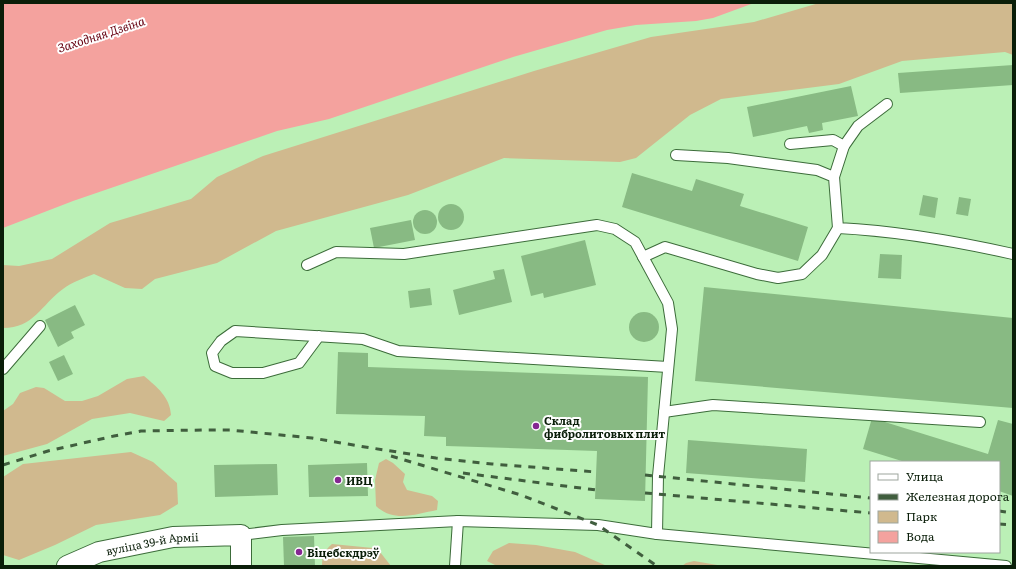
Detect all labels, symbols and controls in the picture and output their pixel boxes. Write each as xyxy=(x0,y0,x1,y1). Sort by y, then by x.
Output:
water label: Заходняя Дзвіна xyxy=(55,11,147,57)
place label: Склад фибролитовых плит xyxy=(544,412,665,441)
marker: Склад фибролитовых плит xyxy=(531,421,541,431)
legend xyxy=(870,461,1000,553)
text: Улица xyxy=(906,467,944,485)
place label: ИВЦ xyxy=(346,472,373,488)
marker: ИВЦ xyxy=(333,475,343,485)
text: Железная дорога xyxy=(906,487,1010,505)
text: Парк xyxy=(906,507,937,525)
text: Вода xyxy=(906,527,935,545)
street label: вуліца 39-й Арміі xyxy=(104,528,199,558)
place label: Віцебскдрэў xyxy=(307,544,380,560)
marker: Віцебскдрэў xyxy=(294,547,304,557)

